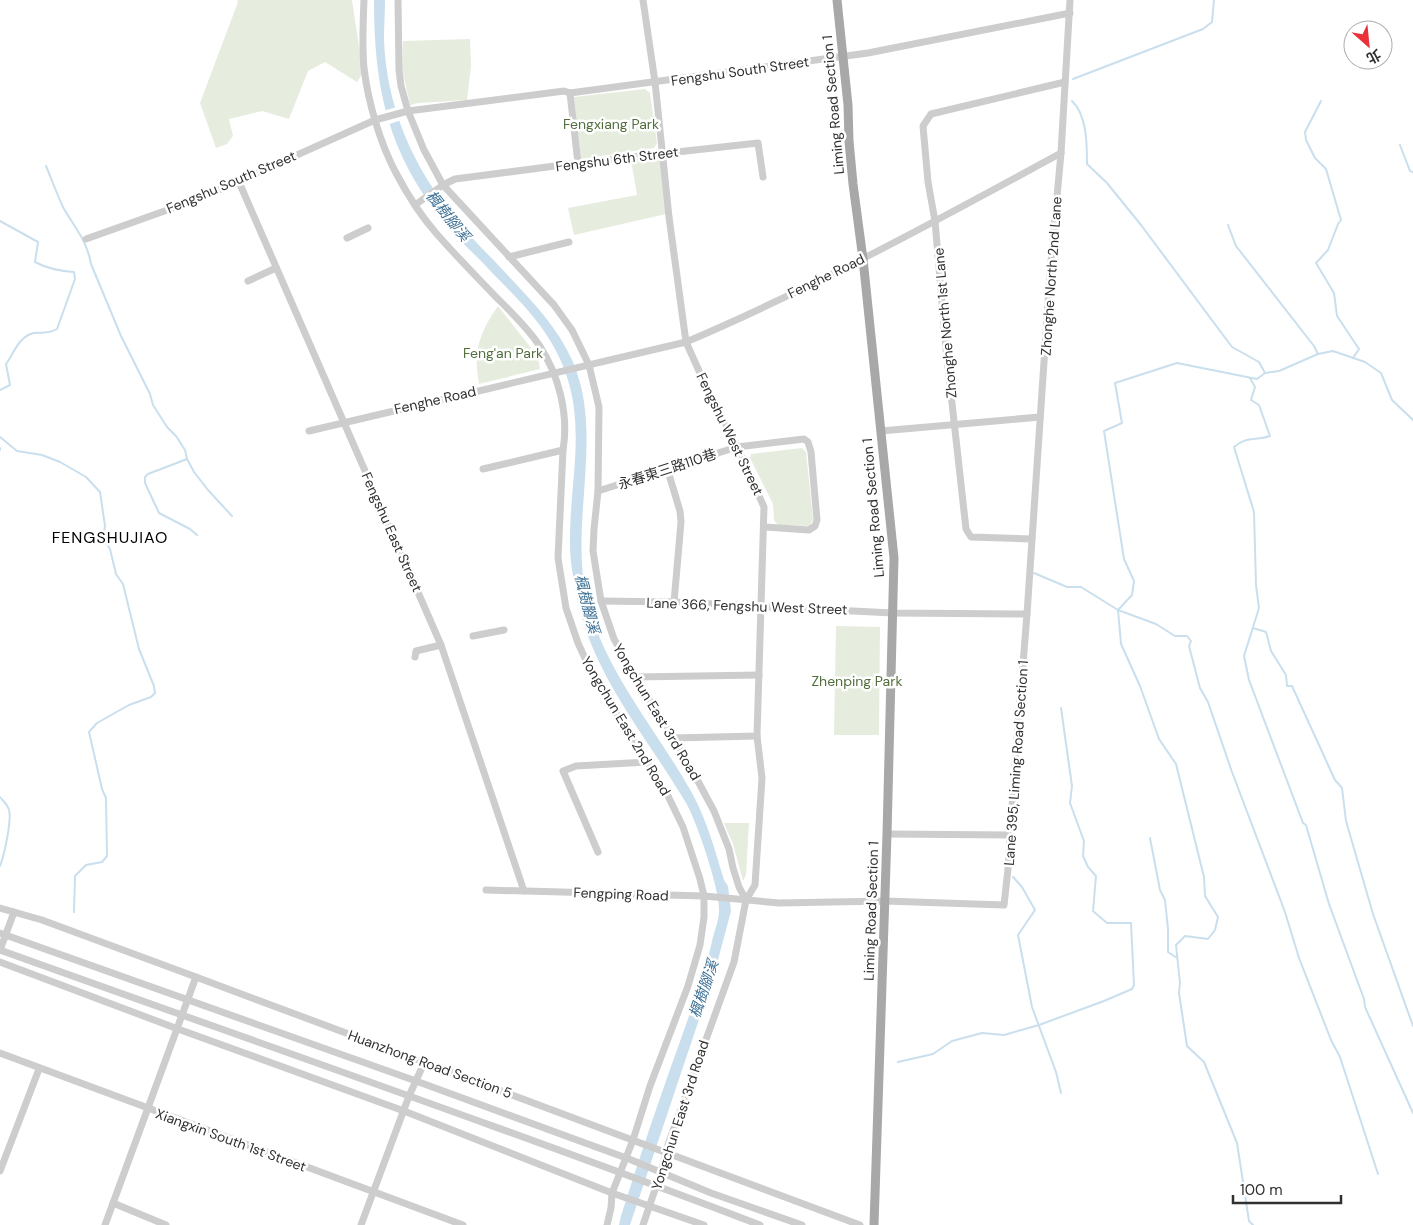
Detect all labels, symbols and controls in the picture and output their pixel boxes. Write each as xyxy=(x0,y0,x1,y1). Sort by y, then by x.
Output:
north arrow xyxy=(1343,20,1393,70)
street label: Liming Road Section 1 xyxy=(818,35,848,175)
text: 北 xyxy=(1364,45,1384,68)
street label: Fengshu South Street xyxy=(670,52,810,90)
park label: Fengxiang Park xyxy=(563,115,659,133)
street label: Fengshu 6th Street xyxy=(555,143,679,175)
street label: Fengshu South Street xyxy=(163,147,299,217)
water label: 楓樹腳溪 xyxy=(421,186,476,247)
street label: Zhonghe North 2nd Lane xyxy=(1036,196,1066,356)
street label: Zhonghe North 1st Lane xyxy=(929,247,961,399)
street label: Fenghe Road xyxy=(785,250,867,302)
park label: Feng'an Park xyxy=(463,344,543,362)
street label: Fengshu West Street xyxy=(692,370,768,498)
street label: Fenghe Road xyxy=(392,382,478,418)
street label: Liming Road Section 1 xyxy=(858,438,888,578)
street label: 永春東三路110巷 xyxy=(616,445,718,493)
street label: Fengshu East Street xyxy=(358,469,426,595)
district label: FENGSHUJIAO xyxy=(52,527,168,548)
water label: 楓樹腳溪 xyxy=(570,572,604,637)
street label: Lane 366, Fengshu West Street xyxy=(646,593,848,619)
street label: Yongchun East 3rd Road xyxy=(609,640,705,784)
street label: Yongchun East 2nd Road xyxy=(577,653,675,799)
street label: Lane 395, Liming Road Section 1 xyxy=(1000,660,1032,866)
park label: Zhenping Park xyxy=(812,672,902,690)
street label: Liming Road Section 1 xyxy=(860,841,882,981)
street label: Fengping Road xyxy=(573,883,669,905)
water label: 楓樹腳溪 xyxy=(685,955,724,1021)
street label: Huanzhong Road Section 5 xyxy=(346,1026,514,1102)
street label: Yongchun East 3rd Road xyxy=(647,1038,713,1192)
street label: Xiangxin South 1st Street xyxy=(153,1104,309,1176)
scale bar xyxy=(1233,1172,1340,1204)
text: 100 m xyxy=(1240,1180,1283,1200)

